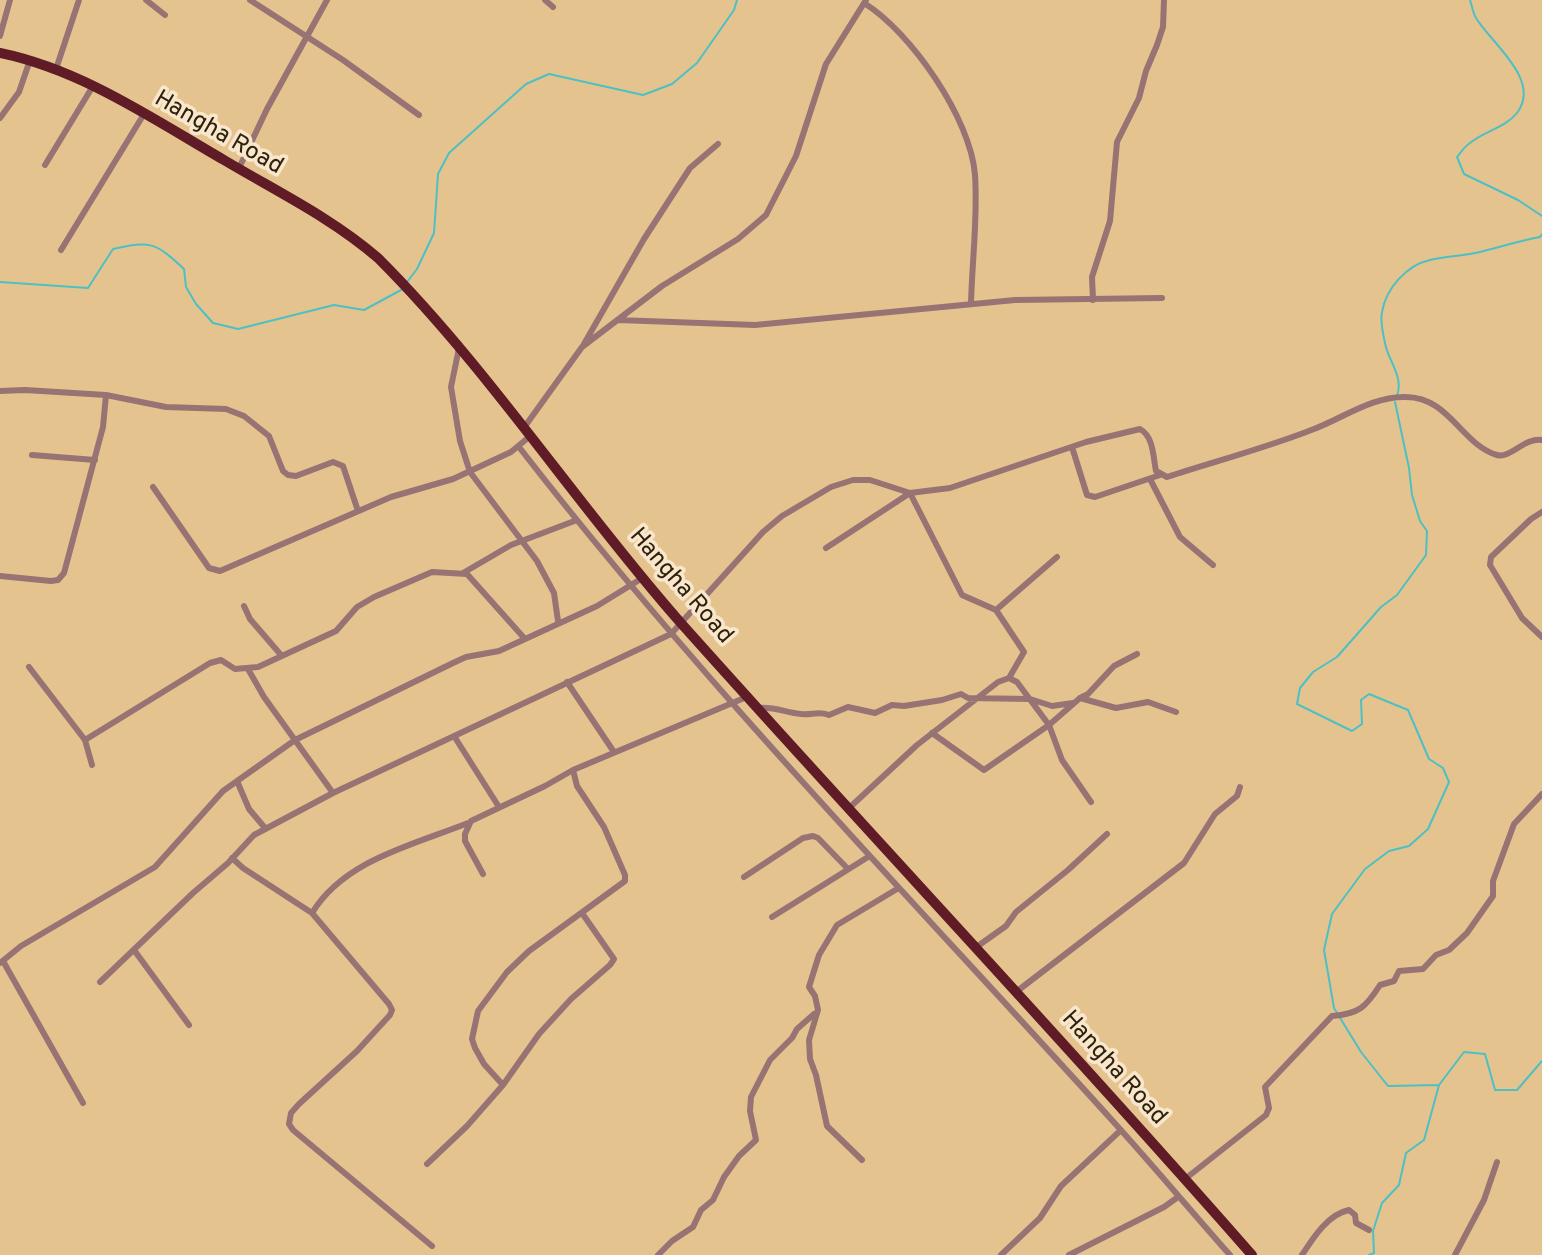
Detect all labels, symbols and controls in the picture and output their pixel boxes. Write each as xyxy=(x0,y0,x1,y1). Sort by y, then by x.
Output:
street label: Hangha Road xyxy=(149,86,287,182)
street label: Hangha Road xyxy=(622,523,738,651)
street label: Hangha Road xyxy=(1054,1006,1172,1132)

